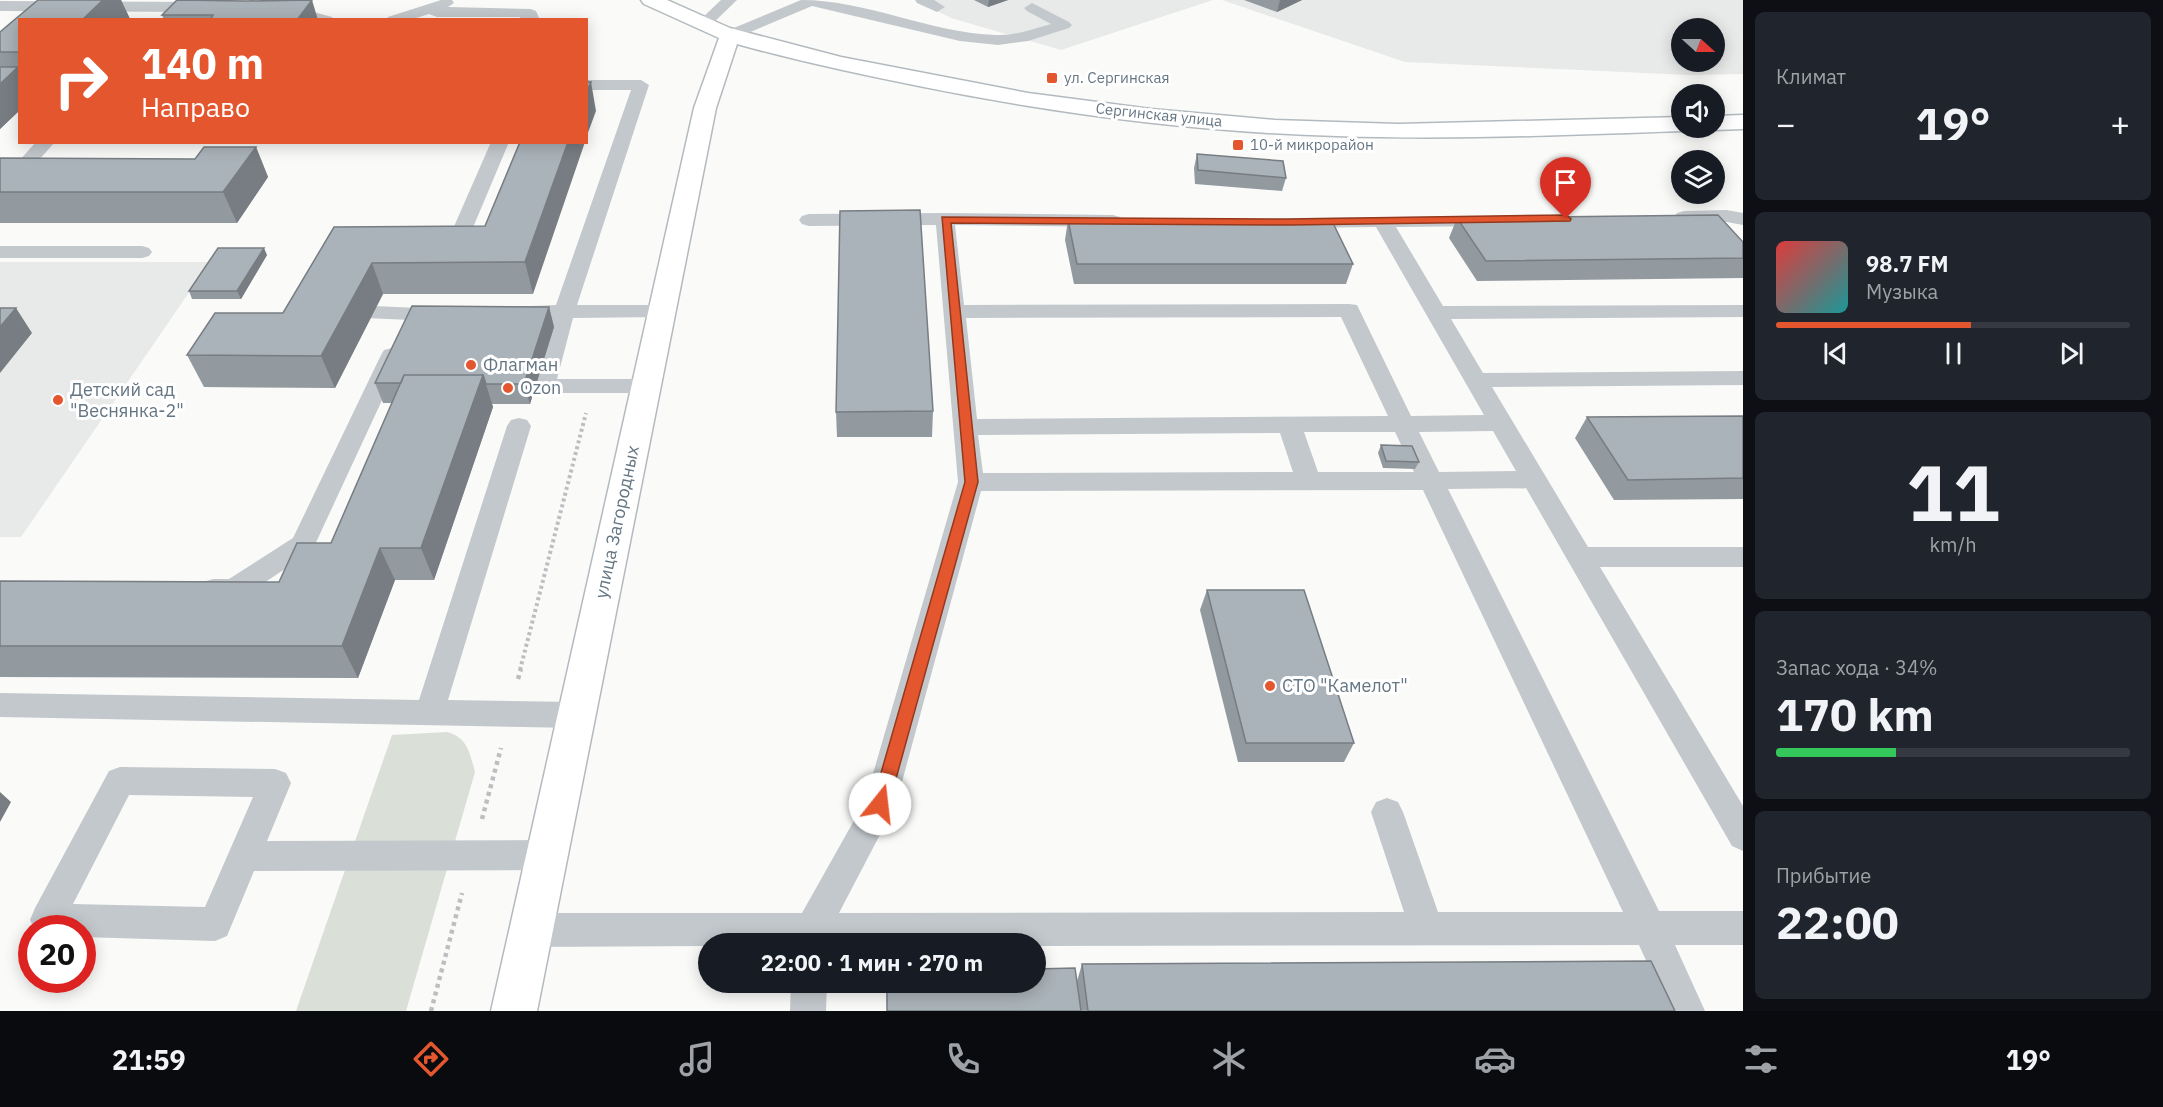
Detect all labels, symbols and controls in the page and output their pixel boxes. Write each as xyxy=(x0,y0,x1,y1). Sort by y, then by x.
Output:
north arrow xyxy=(1671,18,1725,72)
map controls xyxy=(1671,18,1725,204)
text: 140 m xyxy=(141,36,264,91)
icon: right xyxy=(42,42,120,120)
text: Климат xyxy=(1776,63,1846,90)
place label: ул. Сергинская xyxy=(1064,68,1169,87)
marker: ул. Сергинская xyxy=(1045,71,1059,85)
button: sound xyxy=(1671,84,1725,138)
text: Направо xyxy=(141,89,250,124)
text: 19° xyxy=(1915,94,1991,152)
street label: Сергинская улица xyxy=(1095,98,1223,131)
text: − xyxy=(1776,102,1796,145)
text: + xyxy=(2110,102,2130,145)
place label: 10-й микрорайон xyxy=(1250,135,1374,154)
marker: 10-й микрорайон xyxy=(1231,138,1245,152)
button: layers xyxy=(1671,150,1725,204)
pin xyxy=(1540,157,1591,219)
icon: arrive xyxy=(1549,166,1582,199)
text: 98.7 FM xyxy=(1866,249,1949,278)
text: Музыка xyxy=(1866,278,1938,305)
icon: previous xyxy=(1819,337,1852,370)
icon: pause xyxy=(1937,337,1970,370)
icon: next xyxy=(2055,337,2088,370)
place label: Флагман xyxy=(483,353,558,376)
marker: Флагман xyxy=(464,358,478,372)
place label: Ozon xyxy=(520,376,561,399)
place label: Детский сад "Веснянка-2" xyxy=(70,378,184,422)
marker: Ozon xyxy=(501,381,515,395)
marker: Детский сад "Веснянка-2" xyxy=(51,393,65,407)
text: 11 xyxy=(1906,441,2000,542)
street label: улица Загородных xyxy=(589,443,644,601)
text: km/h xyxy=(1929,531,1977,558)
text: Запас хода · 34% xyxy=(1776,654,1938,681)
place label: СТО "Камелот" xyxy=(1282,674,1408,697)
marker: СТО "Камелот" xyxy=(1263,679,1277,693)
text: 170 km xyxy=(1776,685,1934,743)
position arrow xyxy=(848,772,912,836)
text: Прибытие xyxy=(1776,862,1871,889)
text: 22:00 xyxy=(1776,893,1899,951)
speed limit sign: 20 xyxy=(18,915,96,993)
text: 22:00 · 1 мин · 270 m xyxy=(761,948,983,977)
icon: directions xyxy=(410,1038,452,1080)
icon: music xyxy=(676,1038,718,1080)
icon: phone xyxy=(942,1038,984,1080)
icon: climate xyxy=(1208,1038,1250,1080)
icon: car xyxy=(1474,1038,1516,1080)
icon: filters xyxy=(1740,1038,1782,1080)
text: 21:59 xyxy=(112,1042,186,1077)
text: 19° xyxy=(2006,1042,2051,1077)

